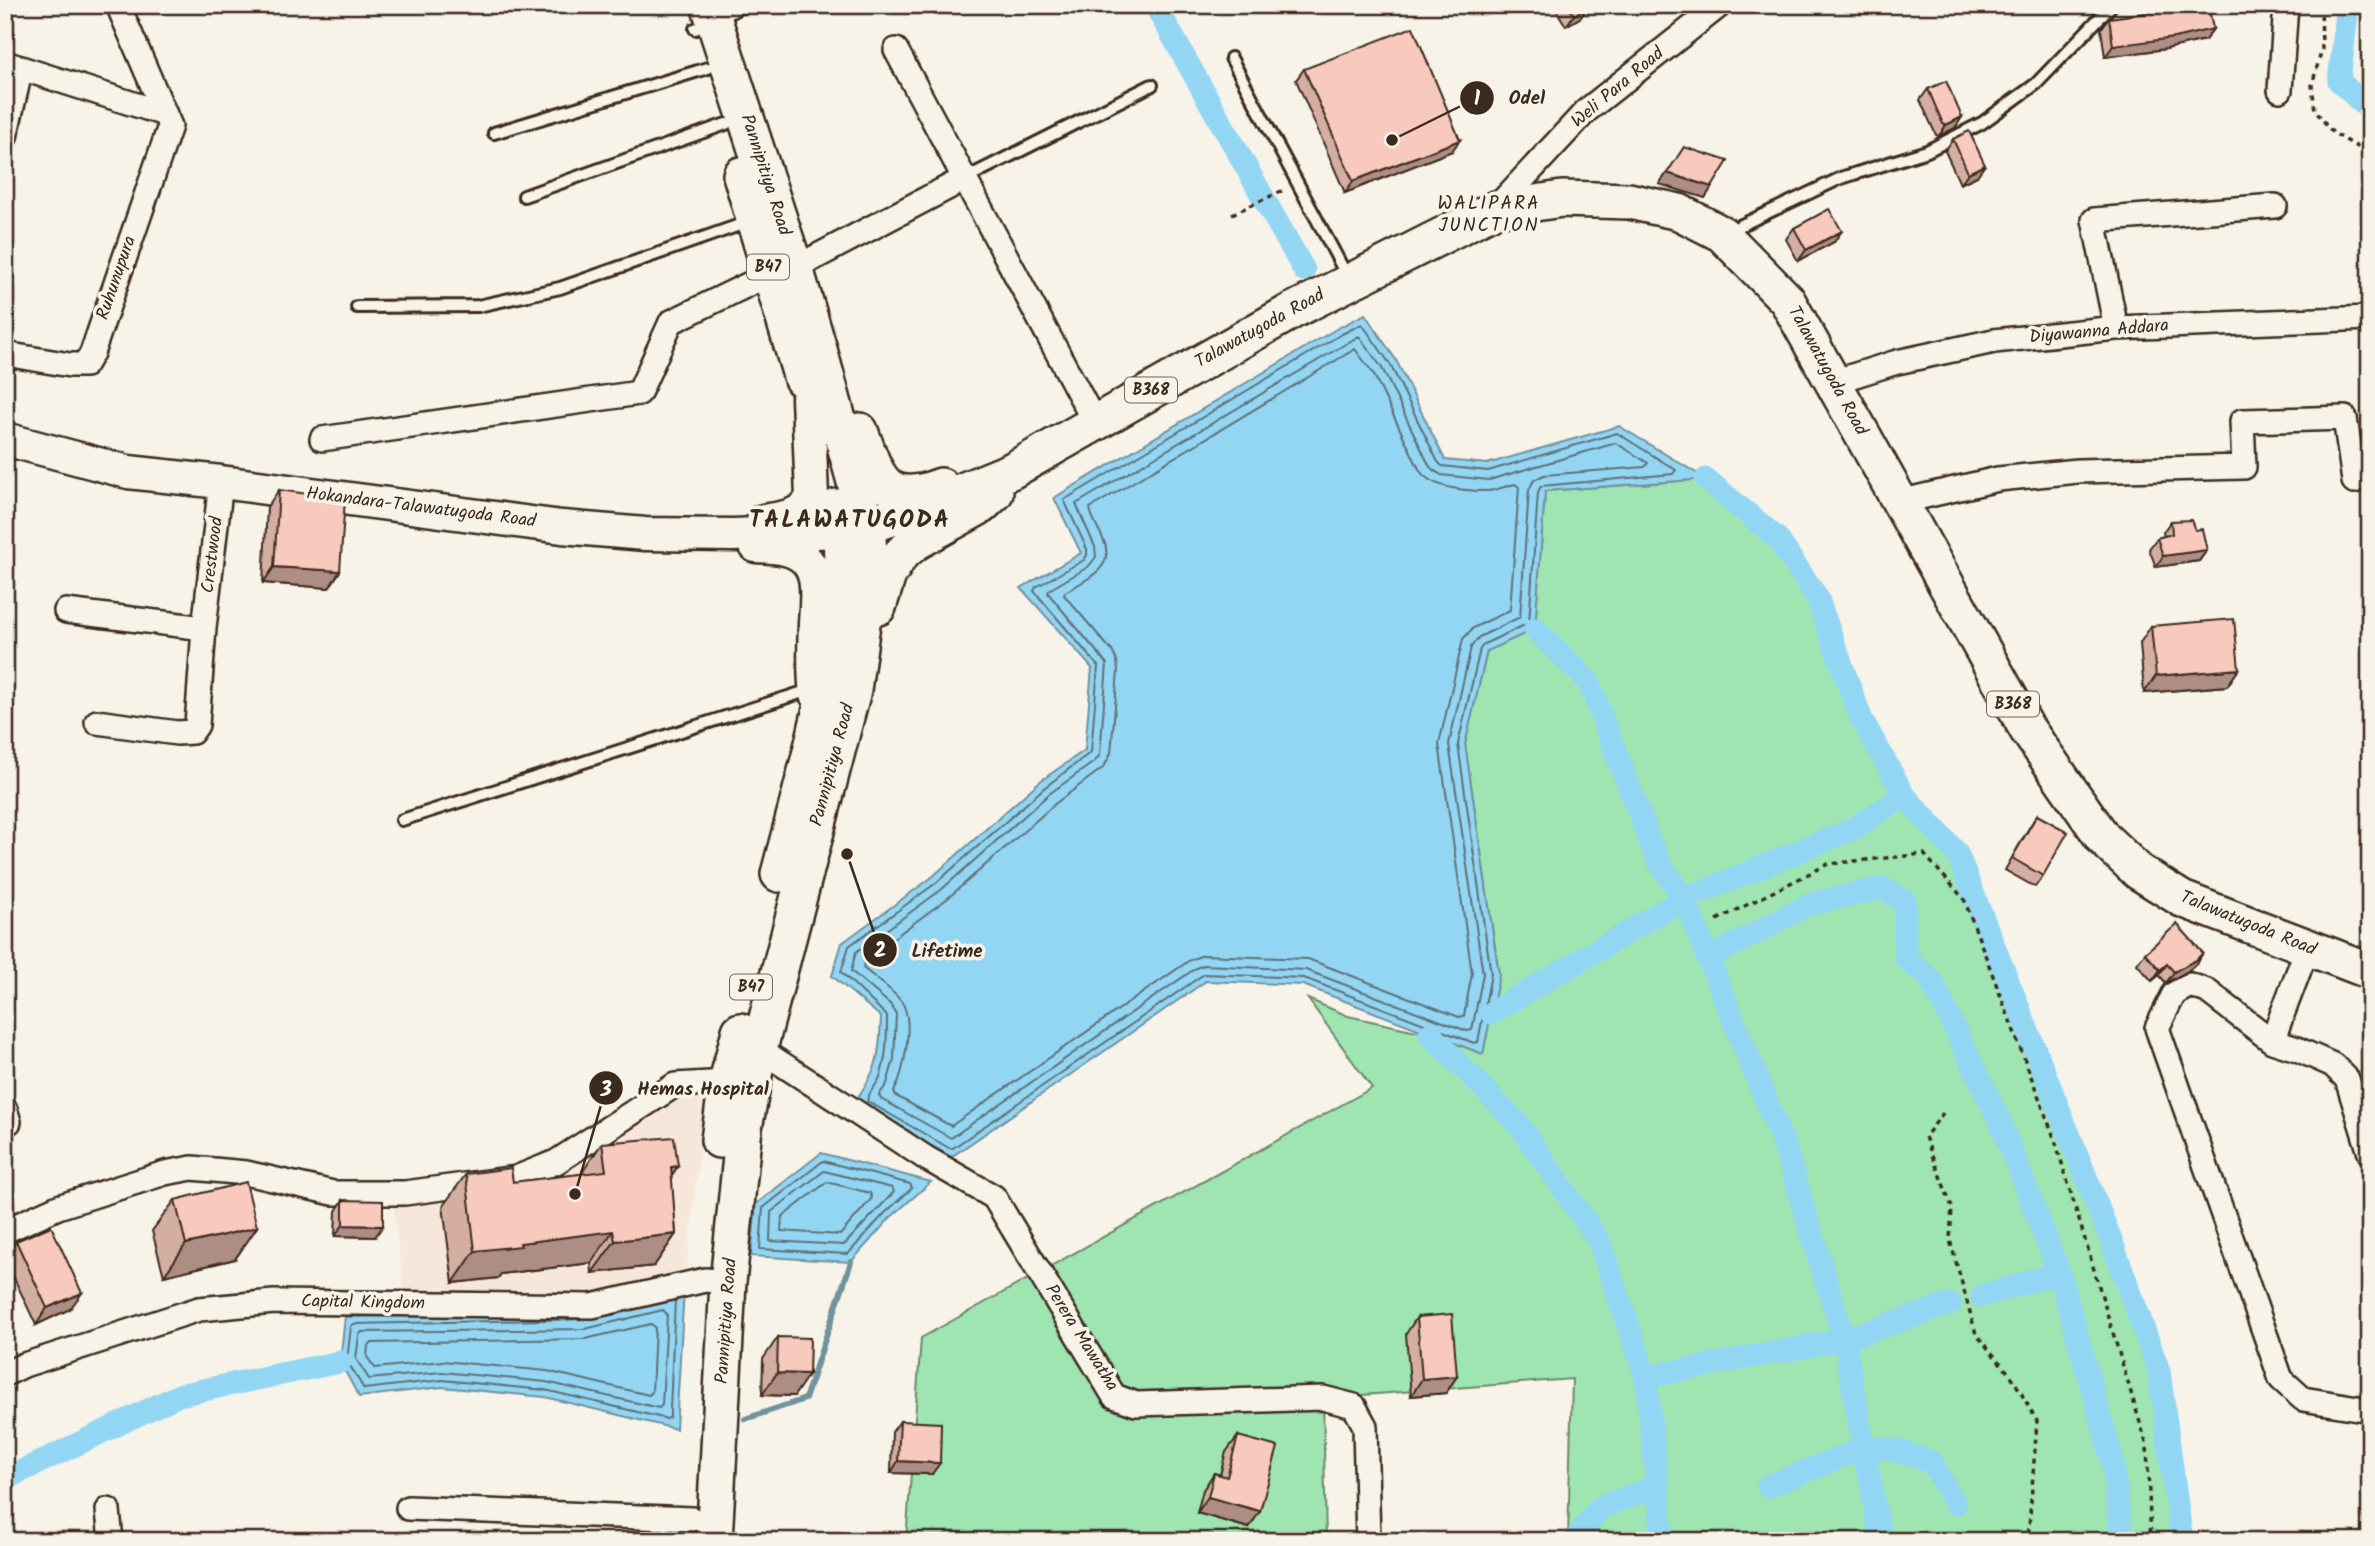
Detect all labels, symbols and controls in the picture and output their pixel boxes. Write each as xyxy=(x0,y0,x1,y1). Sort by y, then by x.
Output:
street label: Weli Para Road xyxy=(1565,40,1672,136)
callout: Odel xyxy=(1460,78,1559,118)
text: 1 xyxy=(1474,83,1481,116)
text: Odel xyxy=(1509,84,1546,114)
street label: Pannipitiya Road xyxy=(732,111,799,240)
district label: WALIPARA JUNCTION xyxy=(1437,189,1541,241)
street label: Ruhunupura xyxy=(89,232,145,324)
road number: B47 xyxy=(747,255,789,280)
street label: Talawatugoda Road xyxy=(1190,281,1331,377)
street label: Talawatugoda Road xyxy=(1779,301,1875,442)
street label: Diyawanna Addara xyxy=(2028,311,2170,353)
road number: B368 xyxy=(1125,378,1177,402)
street label: Hokandara-Talawatugoda Road xyxy=(304,480,539,537)
district label: TALAWATUGODA xyxy=(749,501,951,540)
street label: Crestwood xyxy=(194,514,232,595)
road number: B368 xyxy=(1987,692,2039,716)
street label: Pannipitiya Road xyxy=(803,699,864,830)
street label: Talawatugoda Road xyxy=(2176,883,2321,965)
callout: Lifetime xyxy=(863,930,997,970)
text: 2 xyxy=(874,935,886,968)
text: Lifetime xyxy=(911,937,983,967)
road number: B47 xyxy=(730,974,772,1000)
callout: Hemas Hospital xyxy=(588,1068,783,1108)
text: 3 xyxy=(599,1074,612,1107)
text: Hemas Hospital xyxy=(637,1075,770,1105)
street label: Pannipitiya Road xyxy=(708,1256,746,1385)
street label: Perera Mawatha xyxy=(1036,1279,1126,1397)
street label: Capital Kingdom xyxy=(301,1287,425,1319)

